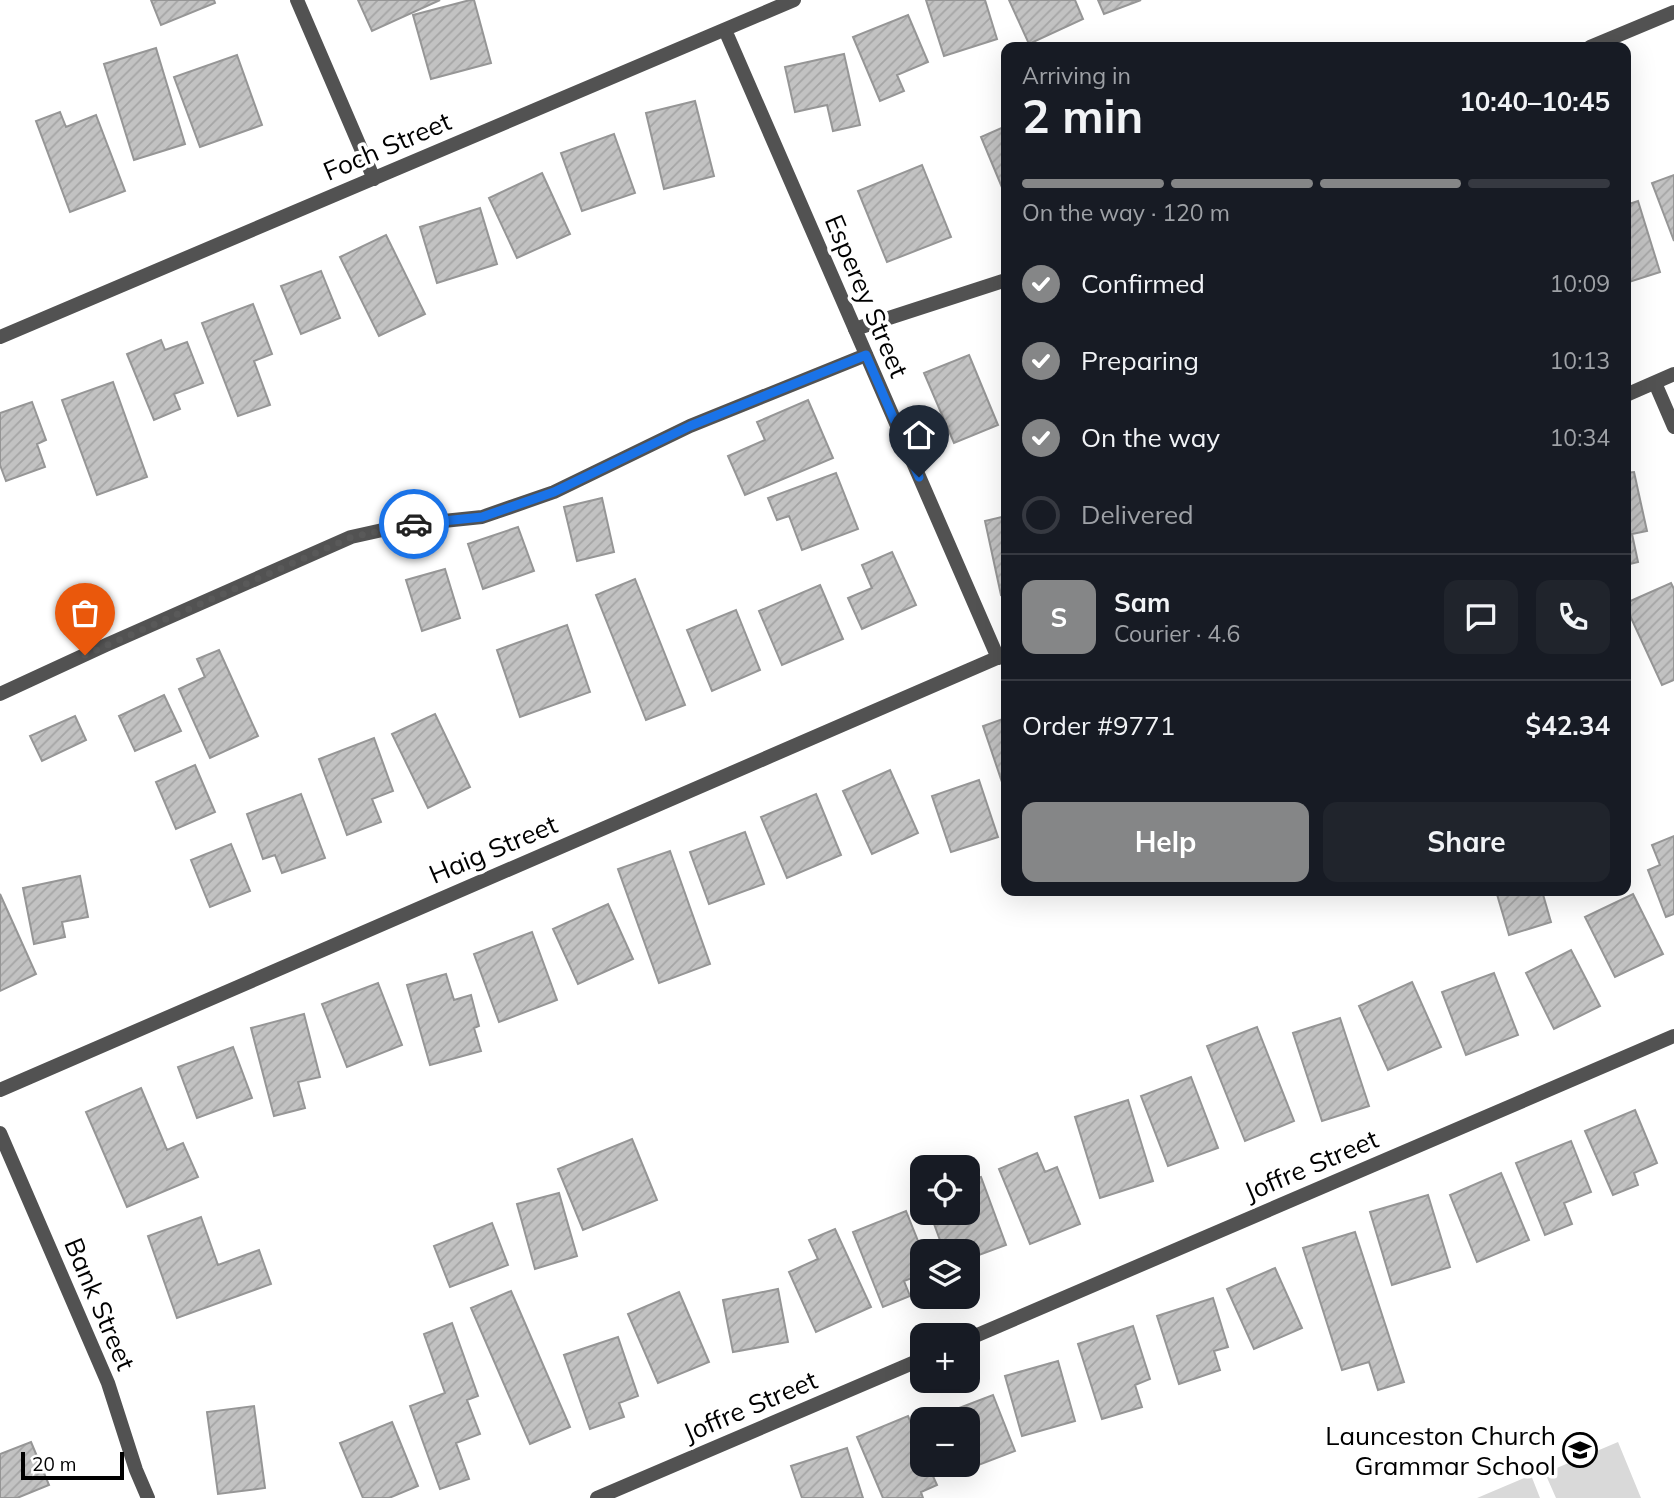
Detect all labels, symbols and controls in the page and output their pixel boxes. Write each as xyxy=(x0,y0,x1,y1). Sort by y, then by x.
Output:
text: Arriving in xyxy=(1022,61,1131,90)
text: 10:40–10:45 xyxy=(1459,85,1610,118)
text: 2 min xyxy=(1022,87,1143,145)
street label: Foch Street xyxy=(318,104,456,188)
text: On the way · 120 m xyxy=(1022,198,1230,227)
street label: Esperey Street xyxy=(818,210,916,382)
icon: check xyxy=(1022,265,1060,303)
text: Confirmed xyxy=(1081,267,1205,300)
text: 10:09 xyxy=(1550,269,1610,298)
icon: check xyxy=(1022,342,1060,380)
text: Preparing xyxy=(1081,344,1199,377)
text: 10:13 xyxy=(1550,346,1610,375)
pin xyxy=(889,405,949,477)
icon: home xyxy=(900,416,938,454)
icon: check xyxy=(1022,419,1060,457)
text: On the way xyxy=(1081,421,1220,454)
text: 10:34 xyxy=(1550,423,1610,452)
courier xyxy=(379,489,449,559)
text: Delivered xyxy=(1081,498,1194,531)
icon: car xyxy=(395,505,433,543)
button: chat xyxy=(1444,580,1518,654)
button: phone xyxy=(1536,580,1610,654)
pin xyxy=(55,583,115,655)
text: Sam xyxy=(1114,586,1170,619)
icon: bag xyxy=(66,594,104,632)
text: S xyxy=(1051,601,1067,634)
text: Courier · 4.6 xyxy=(1114,619,1240,648)
text: Order #9771 xyxy=(1022,709,1175,742)
text: $42.34 xyxy=(1526,709,1610,742)
button: Help xyxy=(1022,802,1309,882)
button: Share xyxy=(1323,802,1610,882)
street label: Haig Street xyxy=(424,807,562,891)
street label: Joffre Street xyxy=(1239,1122,1383,1208)
map controls xyxy=(910,1155,980,1477)
button: locate xyxy=(910,1155,980,1225)
street label: Bank Street xyxy=(57,1233,143,1375)
button: layers xyxy=(910,1239,980,1309)
button: + xyxy=(910,1323,980,1393)
street label: Joffre Street xyxy=(678,1363,822,1449)
button: − xyxy=(910,1407,980,1477)
place label: Launceston Church Grammar School xyxy=(1325,1419,1556,1482)
school or university icon: Launceston Church Grammar School xyxy=(1561,1431,1599,1469)
scale bar xyxy=(21,1449,124,1481)
text: 20 m xyxy=(32,1452,76,1476)

